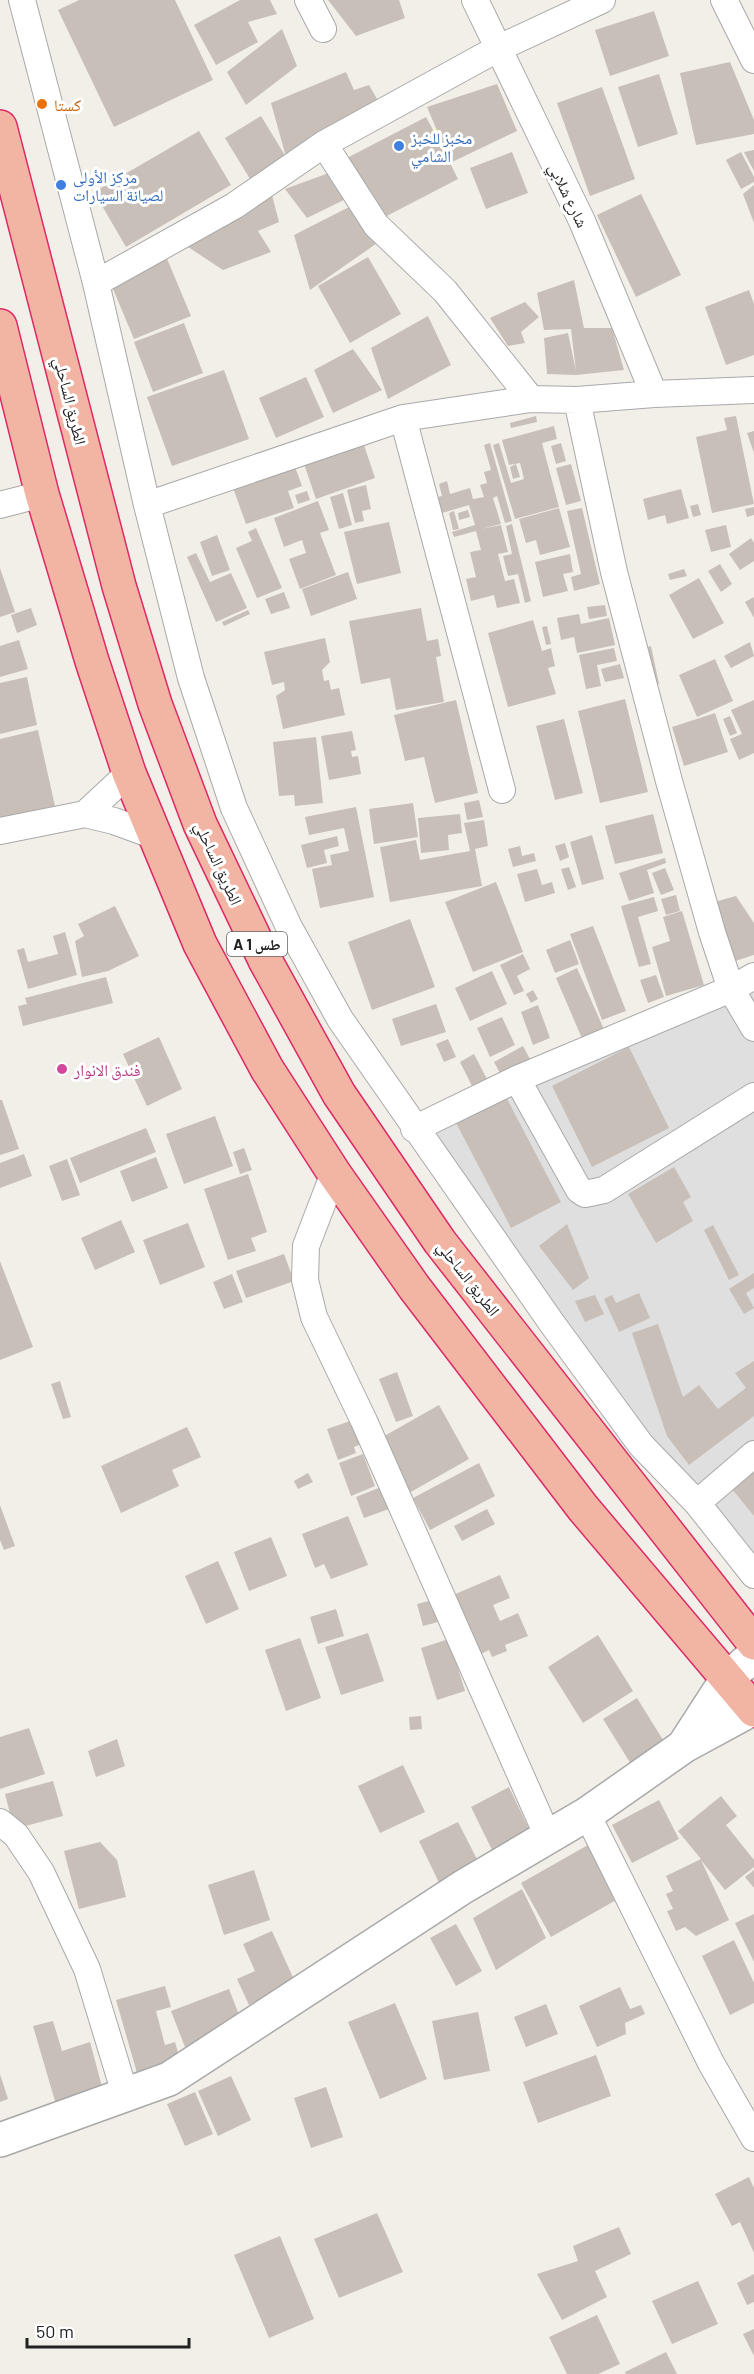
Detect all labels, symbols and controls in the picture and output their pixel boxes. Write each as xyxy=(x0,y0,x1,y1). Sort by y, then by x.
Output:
place label: كستا xyxy=(54,95,81,114)
marker: كستا xyxy=(35,97,49,111)
place label: مخبز للخبز الشامي xyxy=(410,128,472,169)
marker: مخبز للخبز الشامي xyxy=(392,139,406,153)
street label: شارع شلابي xyxy=(542,160,593,232)
place label: مركز الأولى لصيانة السيارات xyxy=(73,167,163,205)
marker: مركز الأولى لصيانة السيارات xyxy=(54,178,68,192)
street label: الطريق الساحلي xyxy=(47,355,91,448)
street label: الطريق الساحلي xyxy=(188,818,247,909)
road number: A 1 طس xyxy=(227,932,287,956)
place label: فندق الانوار xyxy=(73,1060,141,1081)
marker: فندق الانوار xyxy=(55,1062,69,1076)
street label: الطريق الساحلي xyxy=(431,1237,504,1322)
scale bar xyxy=(27,2311,189,2349)
text: 50 m xyxy=(36,2320,74,2342)

